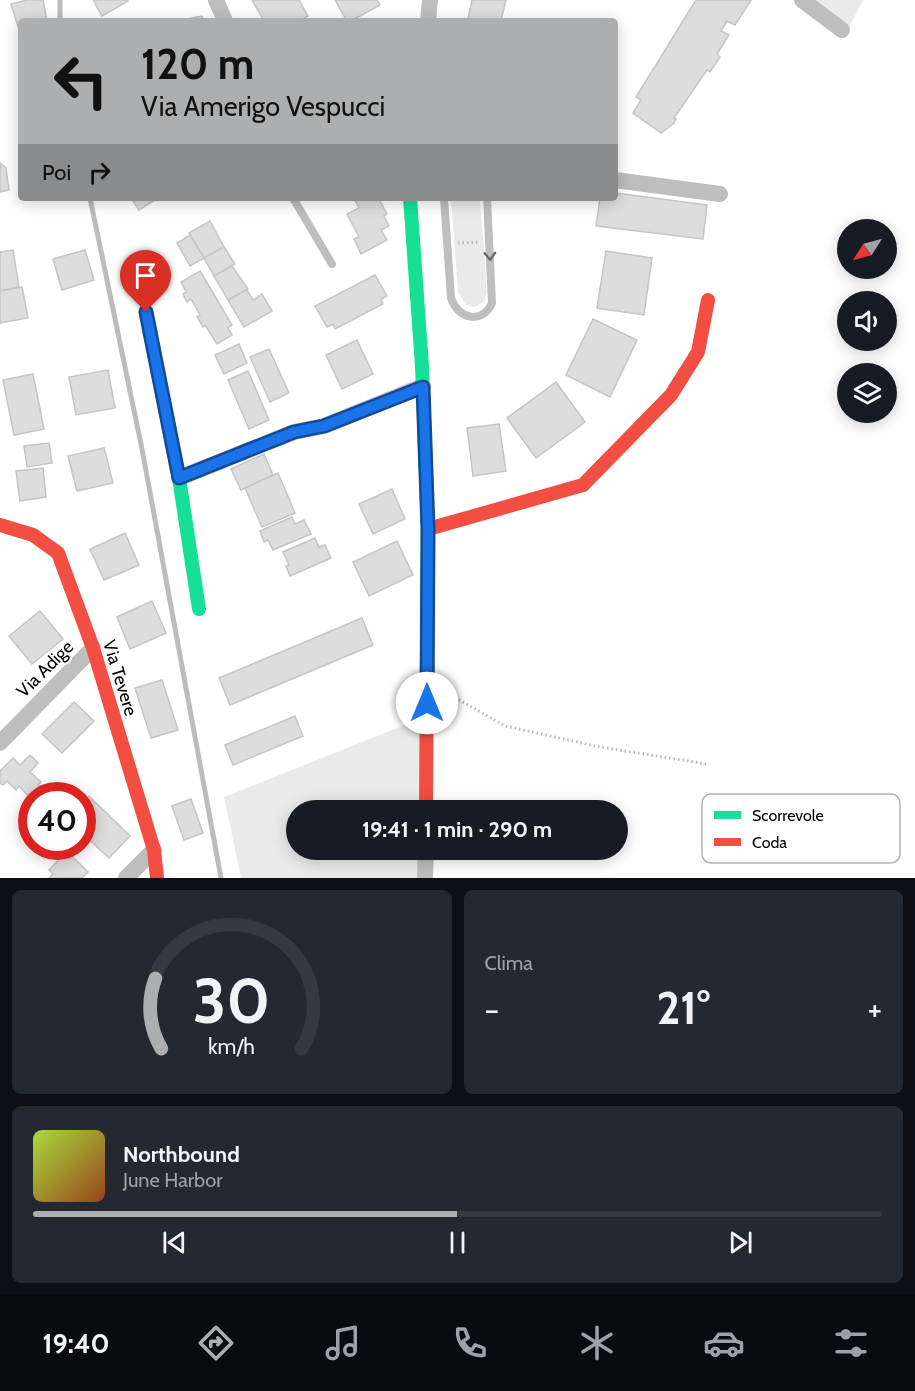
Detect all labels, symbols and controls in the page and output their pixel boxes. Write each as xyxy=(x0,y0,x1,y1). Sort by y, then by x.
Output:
text: 120 m xyxy=(141,38,254,90)
icon: left xyxy=(42,42,120,120)
text: Via Amerigo Vespucci xyxy=(141,90,385,123)
icon: right xyxy=(83,156,116,189)
text: Poi xyxy=(42,159,71,186)
north arrow xyxy=(837,219,897,279)
map controls xyxy=(837,219,897,423)
pin xyxy=(120,250,171,312)
one-way arrow xyxy=(484,252,497,261)
icon: arrive xyxy=(129,259,162,292)
button: sound xyxy=(837,291,897,351)
button: layers xyxy=(837,363,897,423)
street label: Via Adige xyxy=(12,636,78,702)
street label: Via Tevere xyxy=(98,637,142,719)
position arrow xyxy=(395,671,459,735)
speed limit sign: 40 xyxy=(18,782,96,860)
legend xyxy=(702,794,900,863)
text: Scorrevole xyxy=(752,806,824,825)
text: 19:41 · 1 min · 290 m xyxy=(362,816,552,843)
text: Coda xyxy=(752,833,787,852)
text: Clima xyxy=(485,951,533,975)
text: 30 xyxy=(193,963,271,1039)
text: 21° xyxy=(657,981,710,1035)
text: − xyxy=(485,989,499,1029)
text: + xyxy=(867,989,882,1029)
text: km/h xyxy=(208,1033,255,1059)
text: Northbound xyxy=(123,1141,240,1168)
text: June Harbor xyxy=(123,1168,223,1192)
icon: previous xyxy=(158,1226,191,1259)
icon: pause xyxy=(441,1226,474,1259)
icon: next xyxy=(724,1226,757,1259)
icon: directions xyxy=(195,1322,237,1364)
icon: music xyxy=(322,1322,364,1364)
icon: phone xyxy=(449,1322,491,1364)
icon: climate xyxy=(576,1322,618,1364)
icon: car xyxy=(703,1322,745,1364)
icon: filters xyxy=(830,1322,872,1364)
text: 19:40 xyxy=(43,1327,110,1360)

